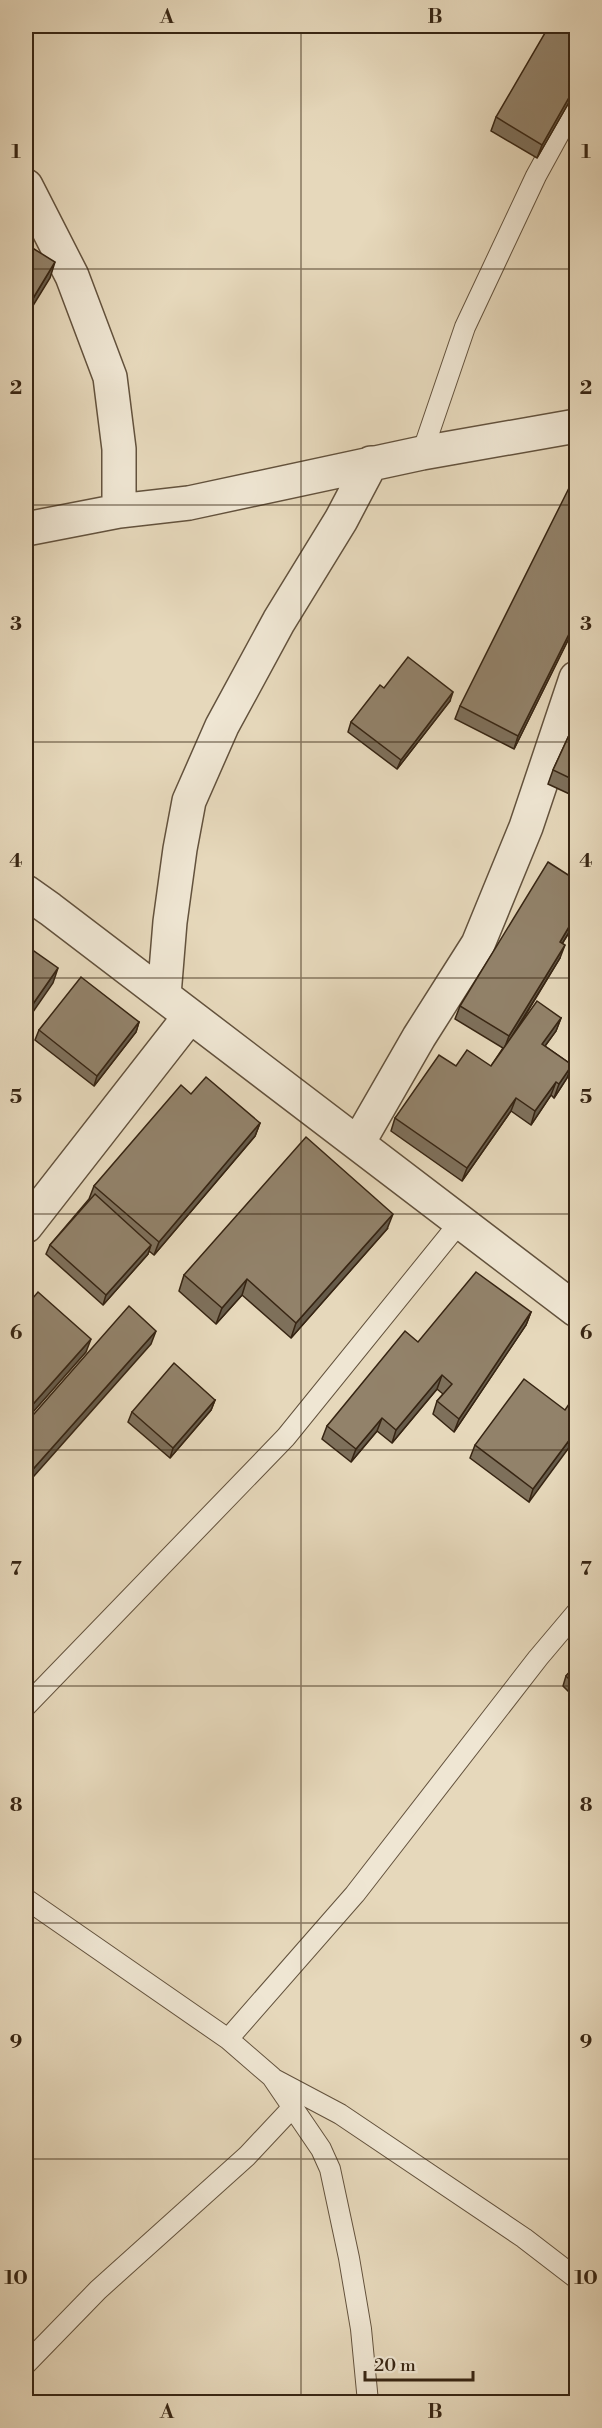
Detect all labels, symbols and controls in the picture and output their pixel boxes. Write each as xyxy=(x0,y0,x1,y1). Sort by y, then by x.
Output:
text: A xyxy=(159,5,175,30)
text: B xyxy=(427,5,443,30)
text: 1 xyxy=(11,140,21,165)
text: 1 xyxy=(581,140,591,165)
text: 2 xyxy=(10,376,22,401)
text: 2 xyxy=(580,376,592,401)
text: 3 xyxy=(10,612,22,637)
text: 3 xyxy=(580,612,592,637)
text: 4 xyxy=(9,849,23,874)
text: 4 xyxy=(579,849,593,874)
text: 5 xyxy=(10,1085,22,1110)
text: 5 xyxy=(580,1085,592,1110)
text: 6 xyxy=(10,1321,23,1346)
text: 6 xyxy=(580,1321,593,1346)
text: 7 xyxy=(10,1557,22,1582)
text: 7 xyxy=(580,1557,592,1582)
text: 8 xyxy=(10,1793,23,1818)
text: 8 xyxy=(580,1793,593,1818)
text: 9 xyxy=(10,2030,22,2055)
text: 9 xyxy=(580,2030,592,2055)
text: 10 xyxy=(4,2266,28,2291)
text: 10 xyxy=(574,2266,598,2291)
scale bar xyxy=(365,2344,473,2382)
text: 20 m xyxy=(374,2354,416,2377)
text: A xyxy=(159,2400,175,2425)
text: B xyxy=(427,2400,443,2425)

